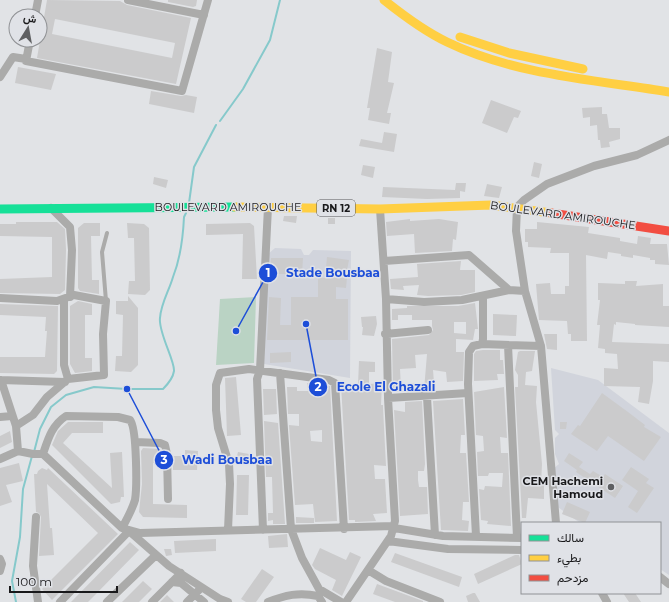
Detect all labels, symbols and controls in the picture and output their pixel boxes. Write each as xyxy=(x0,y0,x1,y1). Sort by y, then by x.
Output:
north arrow xyxy=(8,8,48,48)
text: ش xyxy=(22,10,38,26)
street label: BOULEVARD AMIROUCHE xyxy=(489,198,637,232)
street label: BOULEVARD AMIROUCHE xyxy=(155,200,301,214)
road number: RN 12 xyxy=(317,200,355,216)
callout: Stade Bousbaa xyxy=(258,261,388,285)
text: 1 xyxy=(266,265,270,280)
text: Stade Bousbaa xyxy=(286,265,380,280)
callout: Ecole El Ghazali xyxy=(308,375,443,399)
text: 2 xyxy=(314,379,322,394)
text: Ecole El Ghazali xyxy=(337,379,435,394)
callout: Wadi Bousbaa xyxy=(154,448,281,472)
text: 3 xyxy=(159,452,168,467)
text: Wadi Bousbaa xyxy=(182,452,272,467)
place label: CEM Hachemi Hamoud xyxy=(522,474,603,501)
marker: CEM Hachemi Hamoud xyxy=(606,482,616,492)
legend xyxy=(521,522,661,594)
text: سالك xyxy=(557,530,584,545)
text: بطيء xyxy=(557,550,581,568)
scale bar xyxy=(10,568,117,594)
text: مزدحم xyxy=(557,570,588,586)
text: 100 m xyxy=(16,574,52,589)

